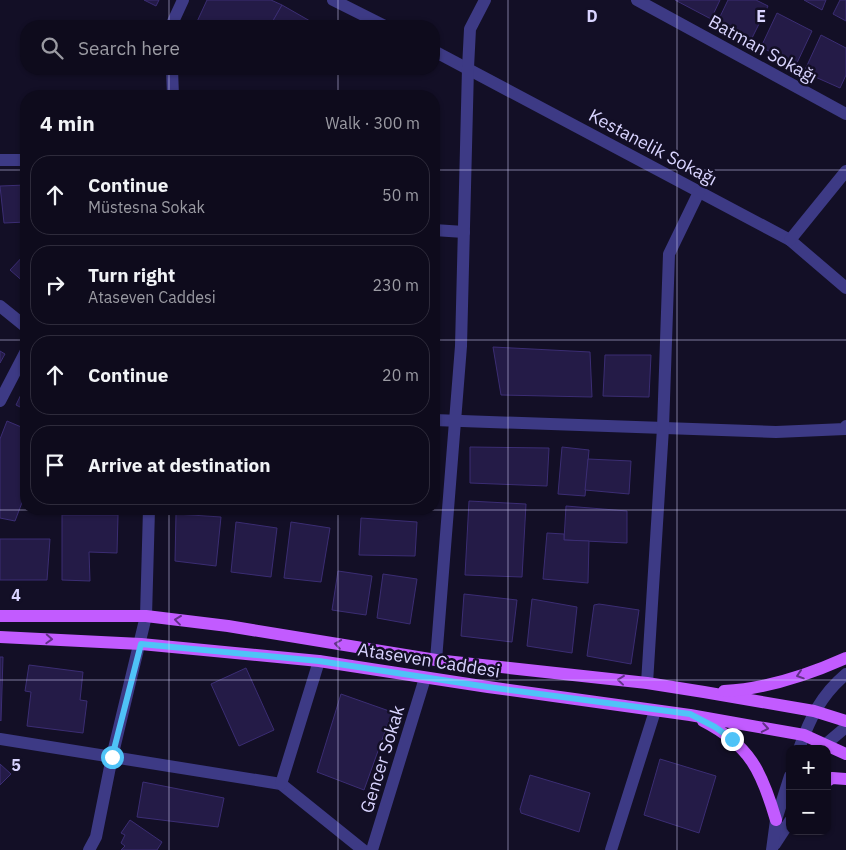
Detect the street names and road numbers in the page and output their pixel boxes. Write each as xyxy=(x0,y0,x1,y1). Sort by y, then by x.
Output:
street label: Batman Sokağı xyxy=(704,10,822,88)
street label: Kestanelik Sokağı xyxy=(585,103,721,191)
street label: Ataseven Caddesi xyxy=(356,637,502,683)
street label: Gencer Sokak xyxy=(355,702,409,816)

